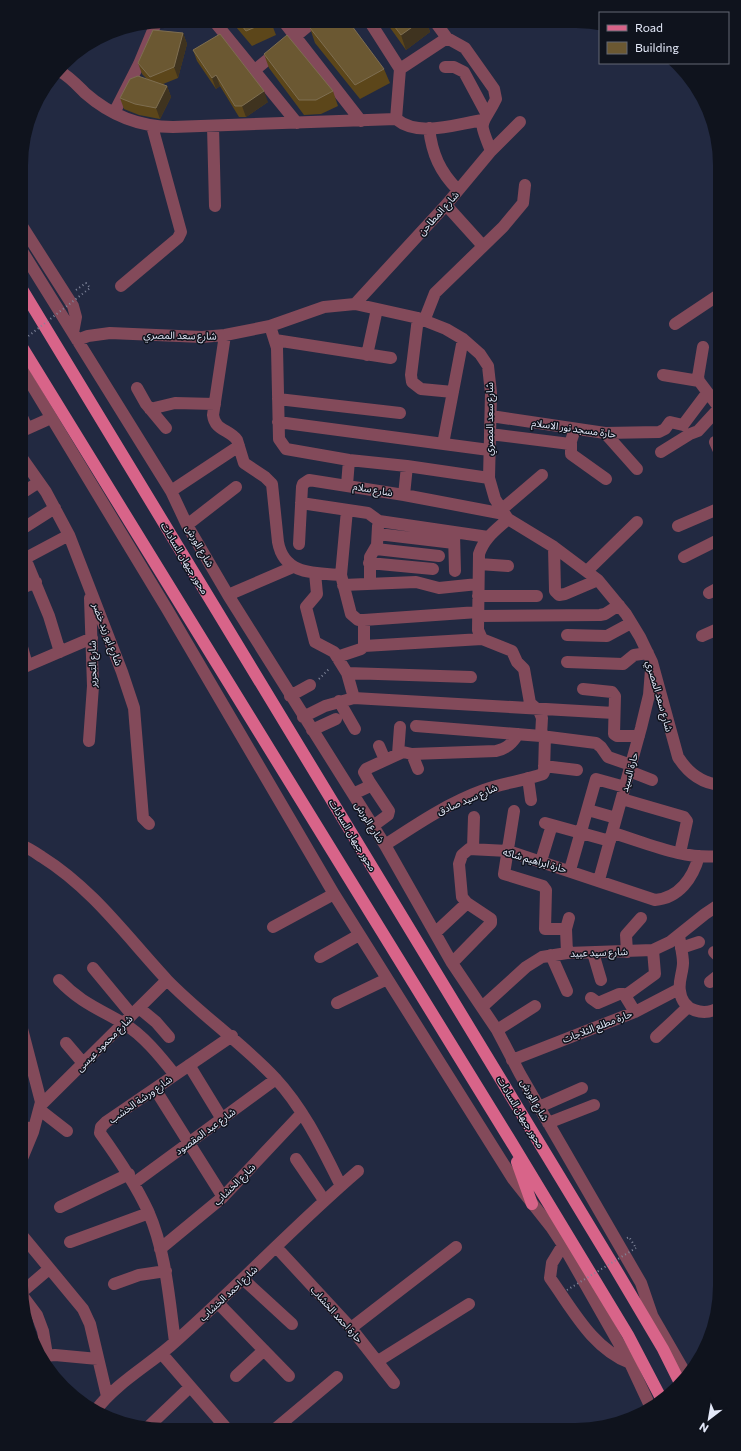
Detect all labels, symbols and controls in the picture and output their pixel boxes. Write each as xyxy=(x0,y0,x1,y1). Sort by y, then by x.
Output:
legend xyxy=(599,12,729,64)
text: Road xyxy=(635,20,663,34)
text: Building xyxy=(635,40,679,54)
street label: شارع المطاحن xyxy=(415,188,463,239)
street label: شارع سعد المصري xyxy=(143,328,217,344)
street label: شارع سعد المصري xyxy=(483,382,497,456)
street label: حارة مسجد نور الاسلام xyxy=(531,416,617,443)
street label: شارع سلام xyxy=(352,480,394,501)
street label: محور جيهان السادات xyxy=(158,520,211,597)
street label: شارع الورش xyxy=(181,523,217,570)
street label: شارع ابو زيد خضر xyxy=(88,600,125,668)
street label: شارع التحرير xyxy=(86,640,100,689)
street label: شارع سعد المصري xyxy=(642,659,676,734)
street label: حارة السيد xyxy=(618,751,641,793)
street label: شارع سيد صادق xyxy=(435,781,500,819)
street label: محور جيهان السادات xyxy=(326,797,379,874)
street label: شارع الورش xyxy=(351,799,388,846)
street label: حارة ابراهيم شاكه xyxy=(501,845,568,877)
street label: شارع سيد عبيد xyxy=(570,945,628,961)
street label: حارة مطلع الثلاجات xyxy=(560,1007,635,1047)
street label: شارع محمود عيسى xyxy=(73,1012,136,1075)
street label: شارع ورشة الخشب xyxy=(106,1073,175,1127)
street label: محور جيهان السادات xyxy=(494,1074,547,1151)
street label: شارع الورش xyxy=(516,1077,552,1124)
street label: شارع عبد المقصود xyxy=(172,1105,239,1159)
street label: شارع الخشاب xyxy=(211,1161,259,1209)
street label: شارع احمد الخشاب xyxy=(196,1263,261,1325)
street label: حارة احمد الخشاب xyxy=(308,1283,366,1346)
north arrow xyxy=(689,1399,729,1439)
text: N xyxy=(697,1420,710,1436)

